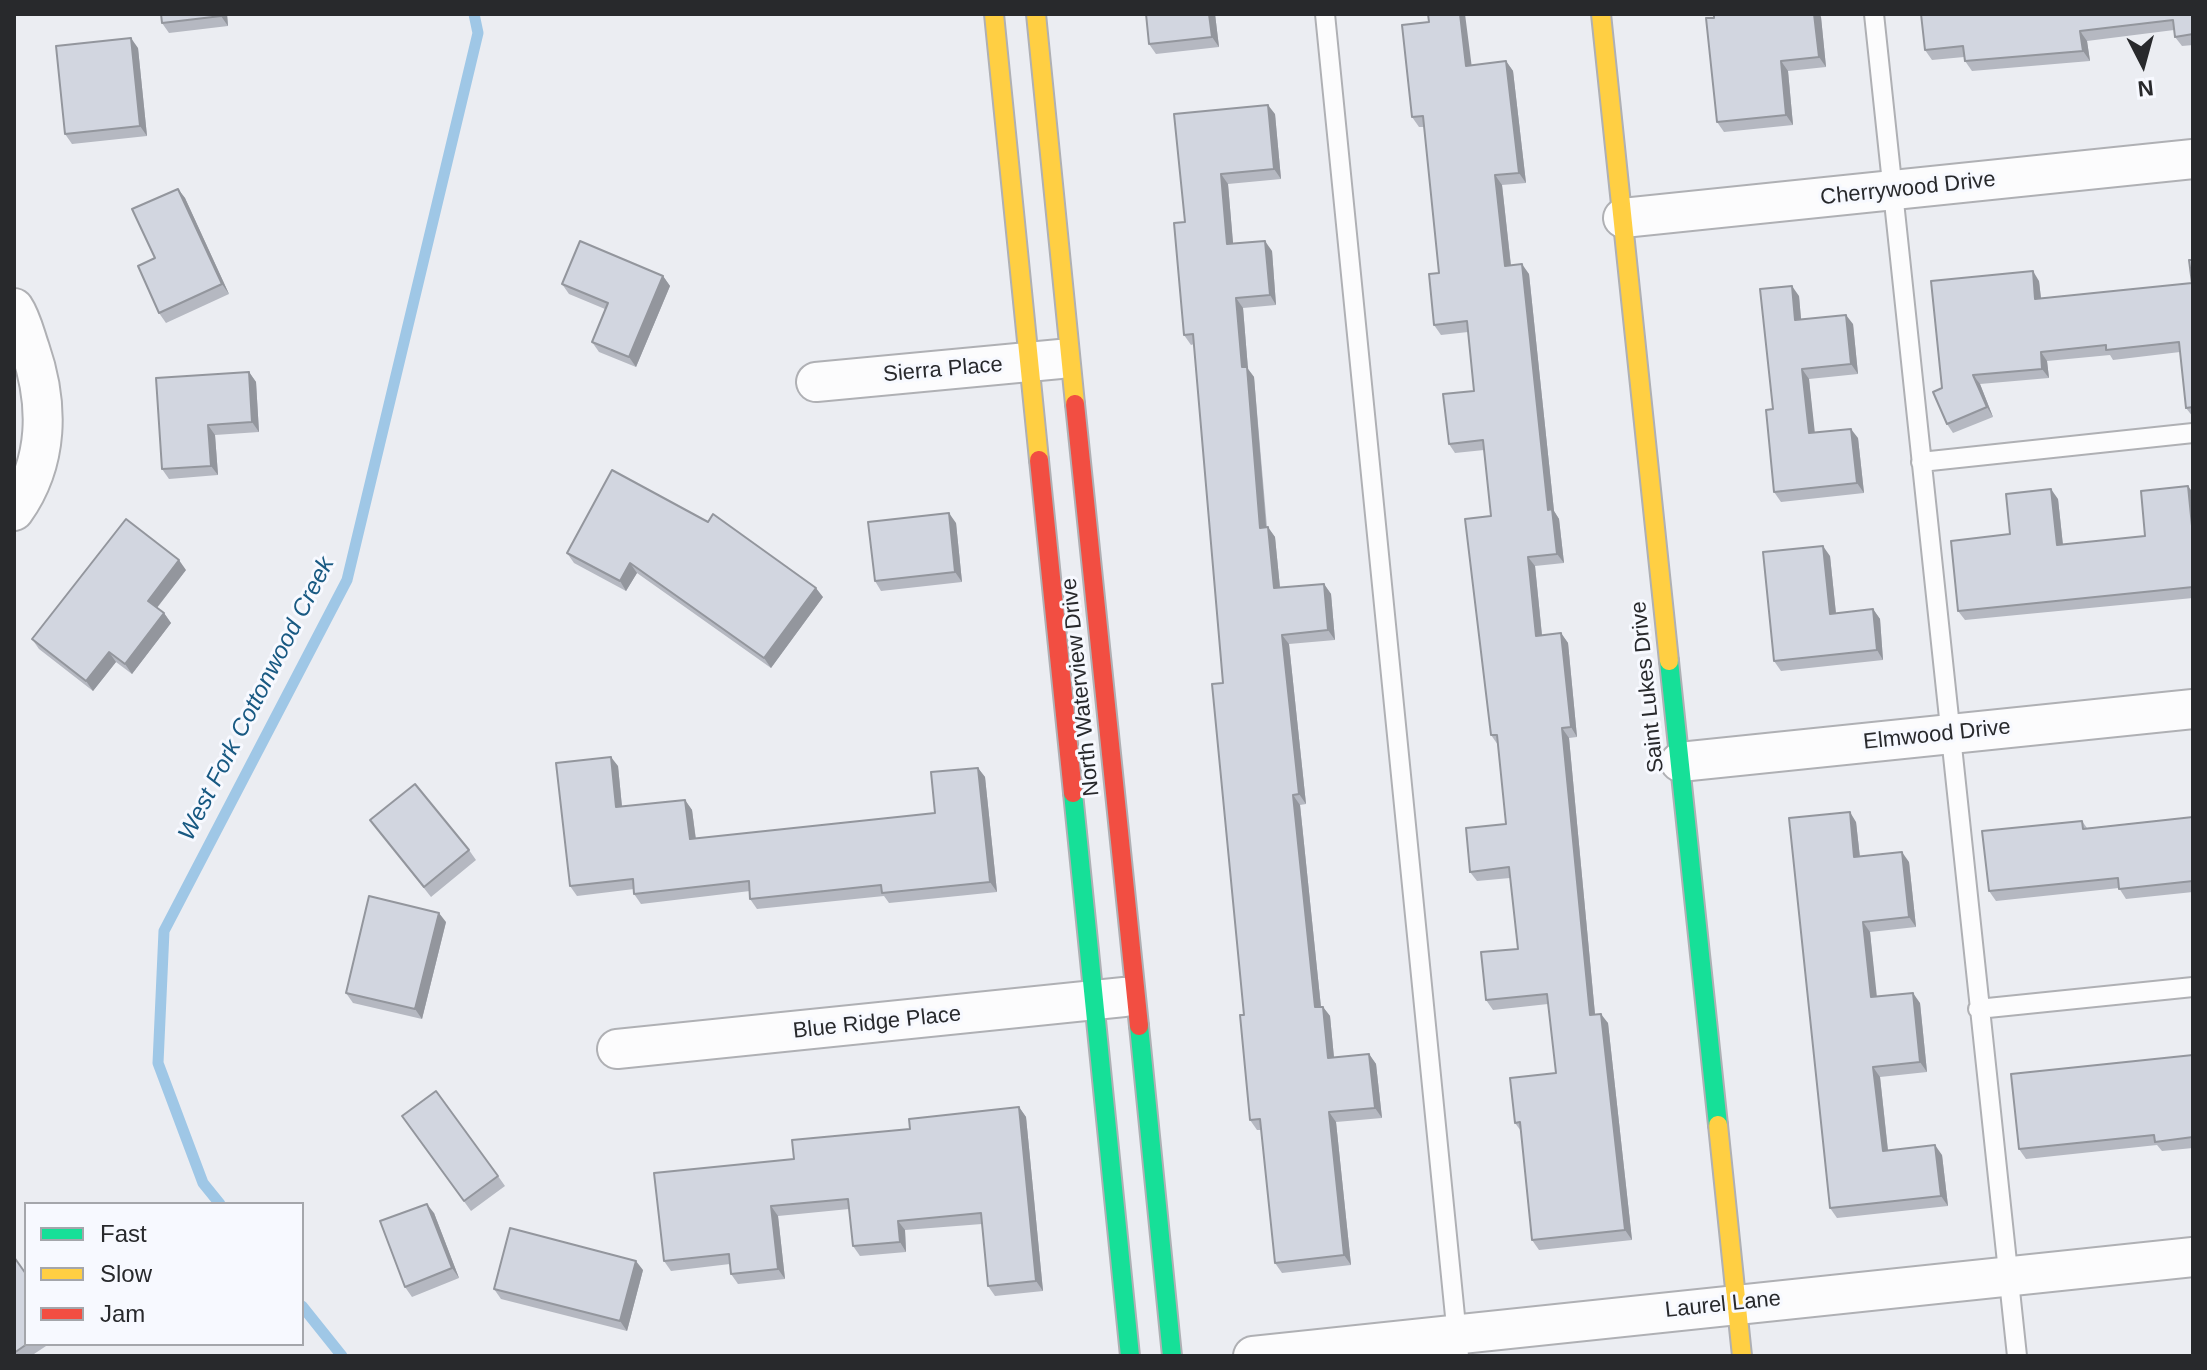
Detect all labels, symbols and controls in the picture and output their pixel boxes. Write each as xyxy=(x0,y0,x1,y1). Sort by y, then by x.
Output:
north arrow xyxy=(2103,24,2183,104)
text: N xyxy=(2136,75,2155,102)
street label: Cherrywood Drive xyxy=(1819,167,1997,211)
street label: Sierra Place xyxy=(882,352,1004,388)
water label: West Fork Cottonwood Creek xyxy=(173,552,341,846)
street label: North Waterview Drive xyxy=(1056,577,1106,797)
street label: Saint Lukes Drive xyxy=(1626,600,1670,774)
street label: Elmwood Drive xyxy=(1862,714,2012,756)
street label: Blue Ridge Place xyxy=(792,1001,962,1045)
legend xyxy=(24,1202,304,1346)
text: Fast xyxy=(100,1220,147,1247)
text: Slow xyxy=(100,1260,152,1287)
street label: Laurel Lane xyxy=(1664,1286,1782,1324)
text: Jam xyxy=(100,1300,145,1327)

